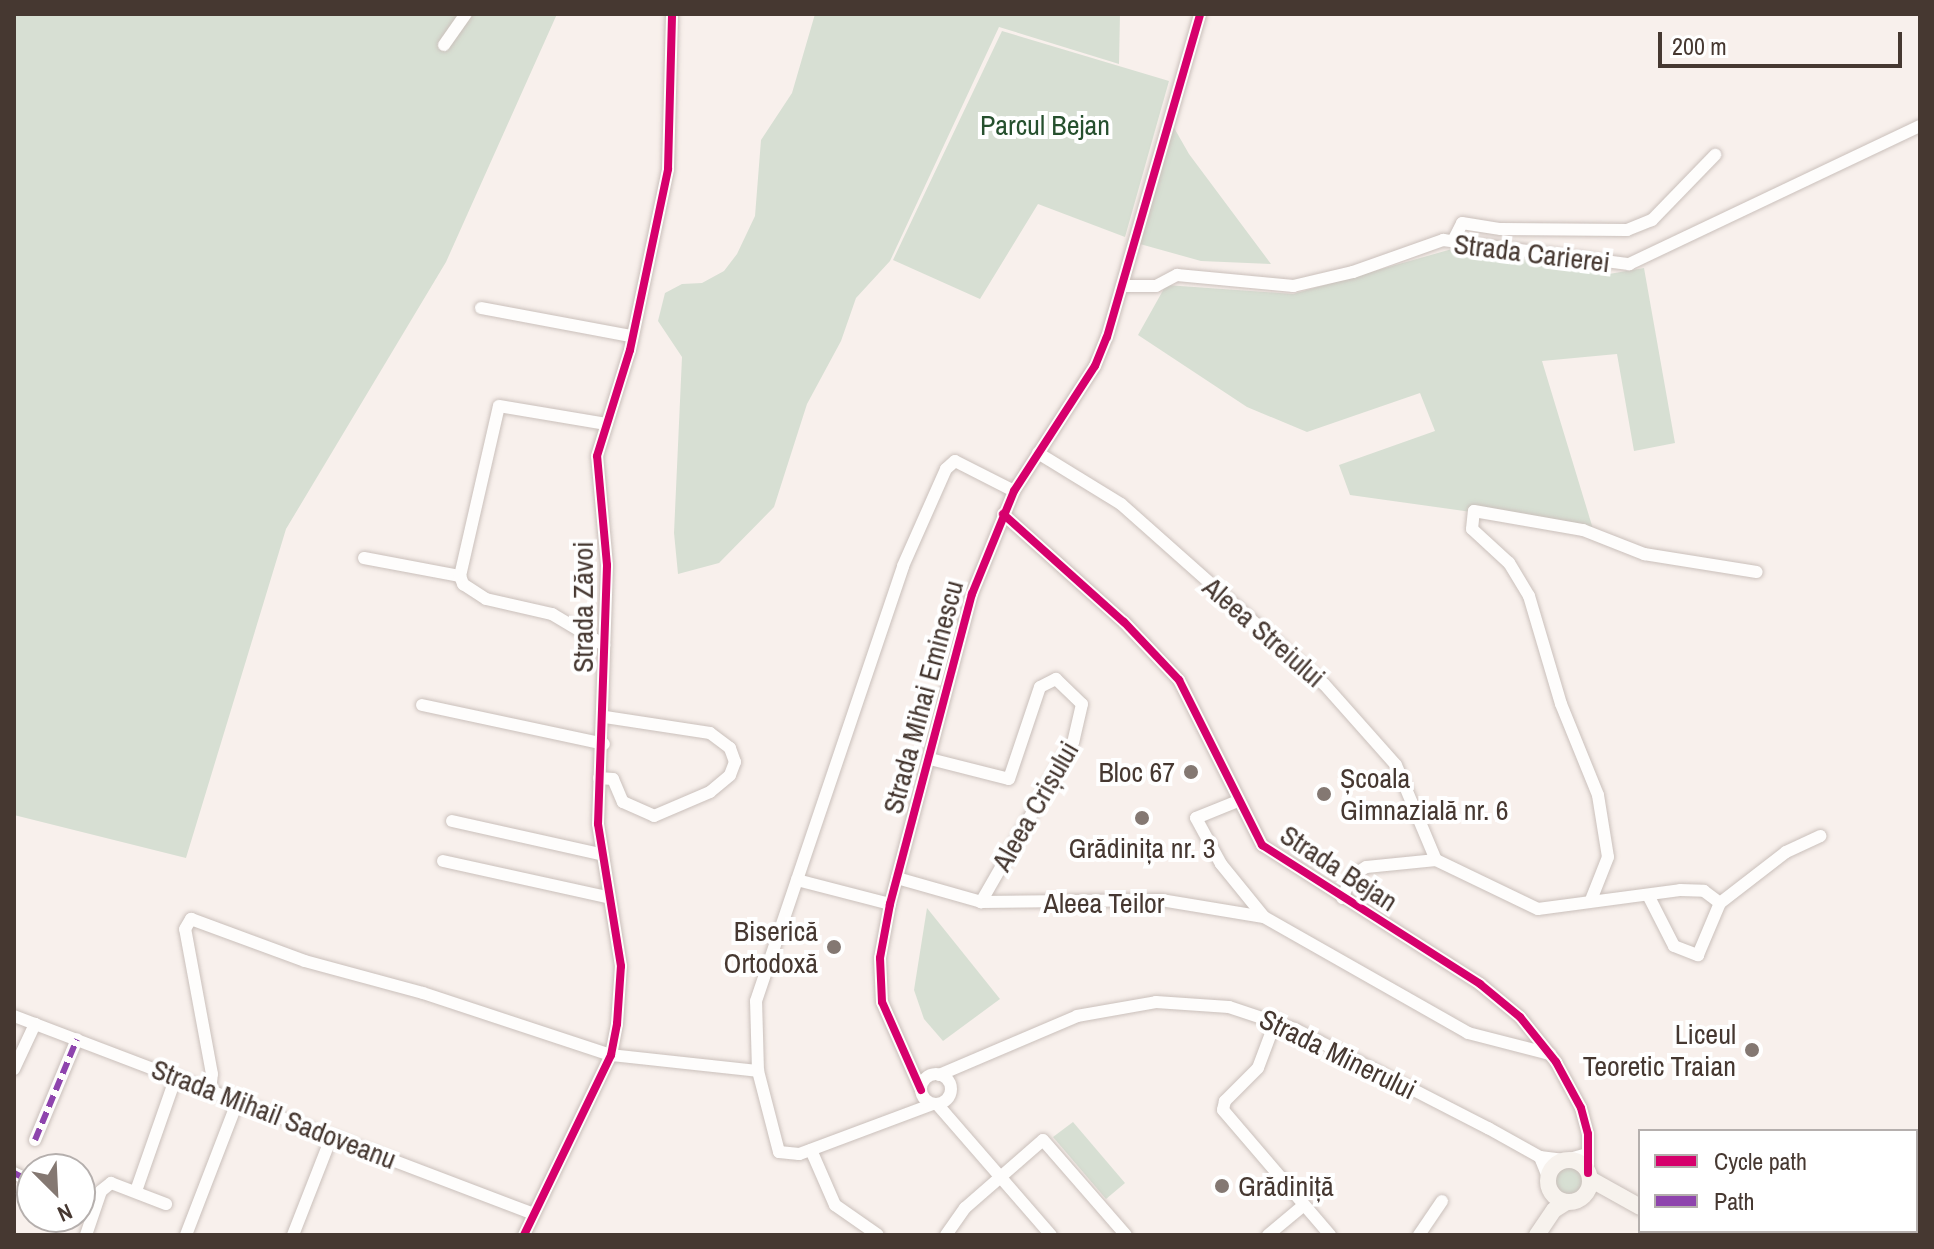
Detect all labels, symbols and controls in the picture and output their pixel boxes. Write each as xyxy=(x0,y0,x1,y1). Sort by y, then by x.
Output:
scale bar xyxy=(1662,16,1906,66)
text: 200 m xyxy=(1672,30,1727,62)
park label: Parcul Bejan xyxy=(980,108,1110,142)
street label: Strada Carierei xyxy=(1452,227,1612,279)
street label: Strada Zăvoi xyxy=(566,541,600,673)
street label: Aleea Streiului xyxy=(1196,570,1332,694)
street label: Strada Mihai Eminescu xyxy=(876,577,970,817)
street label: Aleea Crișului xyxy=(984,735,1086,877)
place label: Bloc 67 xyxy=(1098,755,1175,789)
place label: Școala Gimnazială nr. 6 xyxy=(1340,761,1508,827)
marker: Bloc 67 xyxy=(1182,763,1200,781)
marker: Școala Gimnazială nr. 6 xyxy=(1315,785,1333,803)
marker: Grădinița nr. 3 xyxy=(1133,809,1151,827)
street label: Strada Bejan xyxy=(1274,818,1404,918)
place label: Grădinița nr. 3 xyxy=(1069,831,1215,865)
street label: Aleea Teilor xyxy=(1043,886,1165,920)
place label: Biserică Ortodoxă xyxy=(724,914,818,980)
marker: Biserică Ortodoxă xyxy=(825,938,843,956)
street label: Strada Minerului xyxy=(1254,1002,1422,1106)
place label: Liceul Teoretic Traian xyxy=(1582,1017,1736,1083)
marker: Liceul Teoretic Traian xyxy=(1743,1041,1761,1059)
street label: Strada Mihail Sadoveanu xyxy=(147,1052,401,1176)
legend xyxy=(1638,1129,1918,1233)
text: Cycle path xyxy=(1714,1145,1807,1177)
north arrow xyxy=(16,1153,96,1233)
place label: Grădiniță xyxy=(1238,1169,1334,1203)
marker: Grădiniță xyxy=(1213,1177,1231,1195)
text: Path xyxy=(1714,1185,1755,1217)
text: N xyxy=(53,1197,77,1229)

